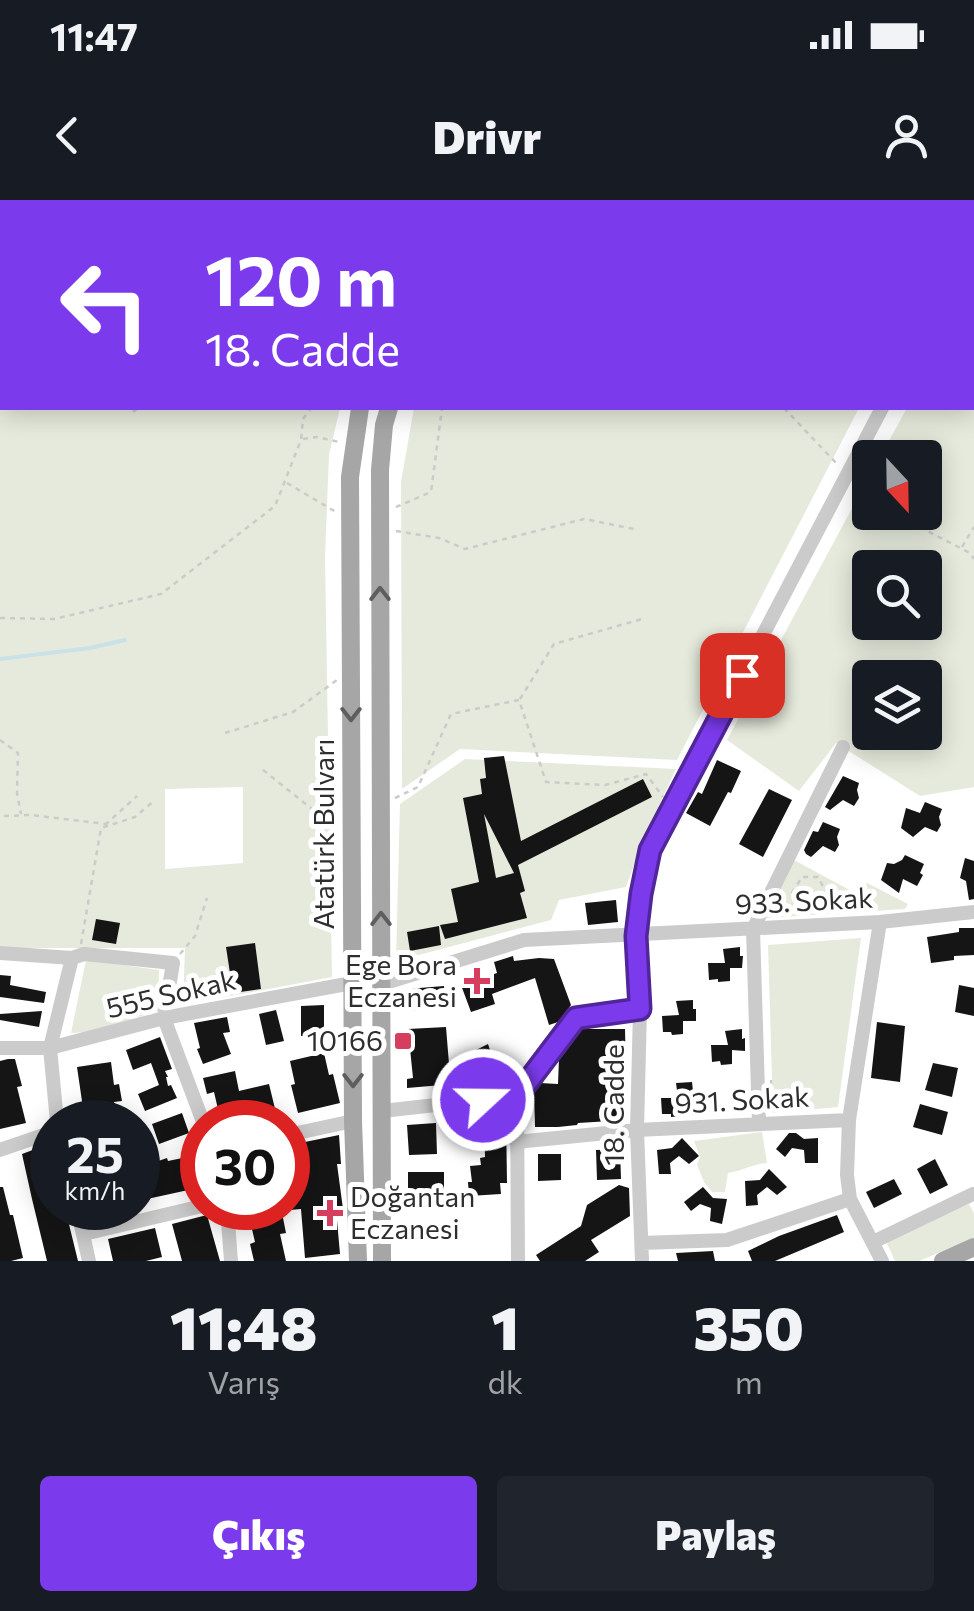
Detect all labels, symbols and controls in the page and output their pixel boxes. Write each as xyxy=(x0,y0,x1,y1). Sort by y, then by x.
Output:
text: 11:47 xyxy=(50,12,138,59)
icon: back xyxy=(40,108,95,163)
text: Drivr xyxy=(433,108,542,163)
icon: person xyxy=(879,108,934,163)
text: 120 m xyxy=(205,235,397,320)
icon: left xyxy=(40,240,170,370)
text: 18. Cadde xyxy=(205,320,400,375)
north arrow xyxy=(852,440,942,530)
map controls xyxy=(852,440,942,750)
button: search xyxy=(852,550,942,640)
one-way arrow xyxy=(369,585,391,600)
pin xyxy=(700,633,785,718)
icon: arrive xyxy=(715,648,770,703)
button: layers xyxy=(852,660,942,750)
one-way arrow xyxy=(340,708,362,723)
street label: Atatürk Bulvarı xyxy=(306,738,340,930)
street label: 933. Sokak xyxy=(734,879,874,921)
one-way arrow xyxy=(370,910,392,926)
place label: Ege Bora Eczanesi xyxy=(345,947,457,1013)
street label: 555 Sokak xyxy=(103,962,239,1024)
marker: Ege Bora Eczanesi xyxy=(466,970,488,992)
place label: 10166 xyxy=(307,1023,383,1057)
marker: 10166 xyxy=(392,1030,414,1052)
street label: 18. Cadde xyxy=(596,1044,630,1166)
position arrow xyxy=(431,1048,535,1152)
one-way arrow xyxy=(342,1074,364,1089)
street label: 931. Sokak xyxy=(674,1078,810,1120)
speed limit sign: 30 xyxy=(180,1100,310,1230)
text: 25 xyxy=(66,1122,124,1183)
text: km/h xyxy=(65,1175,125,1205)
place label: Doğantan Eczanesi xyxy=(350,1179,475,1245)
marker: Doğantan Eczanesi xyxy=(319,1202,341,1224)
text: 11:48 xyxy=(170,1289,317,1362)
text: 1 xyxy=(491,1289,519,1362)
text: 350 xyxy=(693,1289,804,1362)
text: Varış xyxy=(207,1361,280,1401)
text: dk xyxy=(487,1361,523,1401)
text: m xyxy=(735,1361,763,1401)
button: Çıkış xyxy=(40,1476,477,1591)
button: Paylaş xyxy=(497,1476,934,1591)

